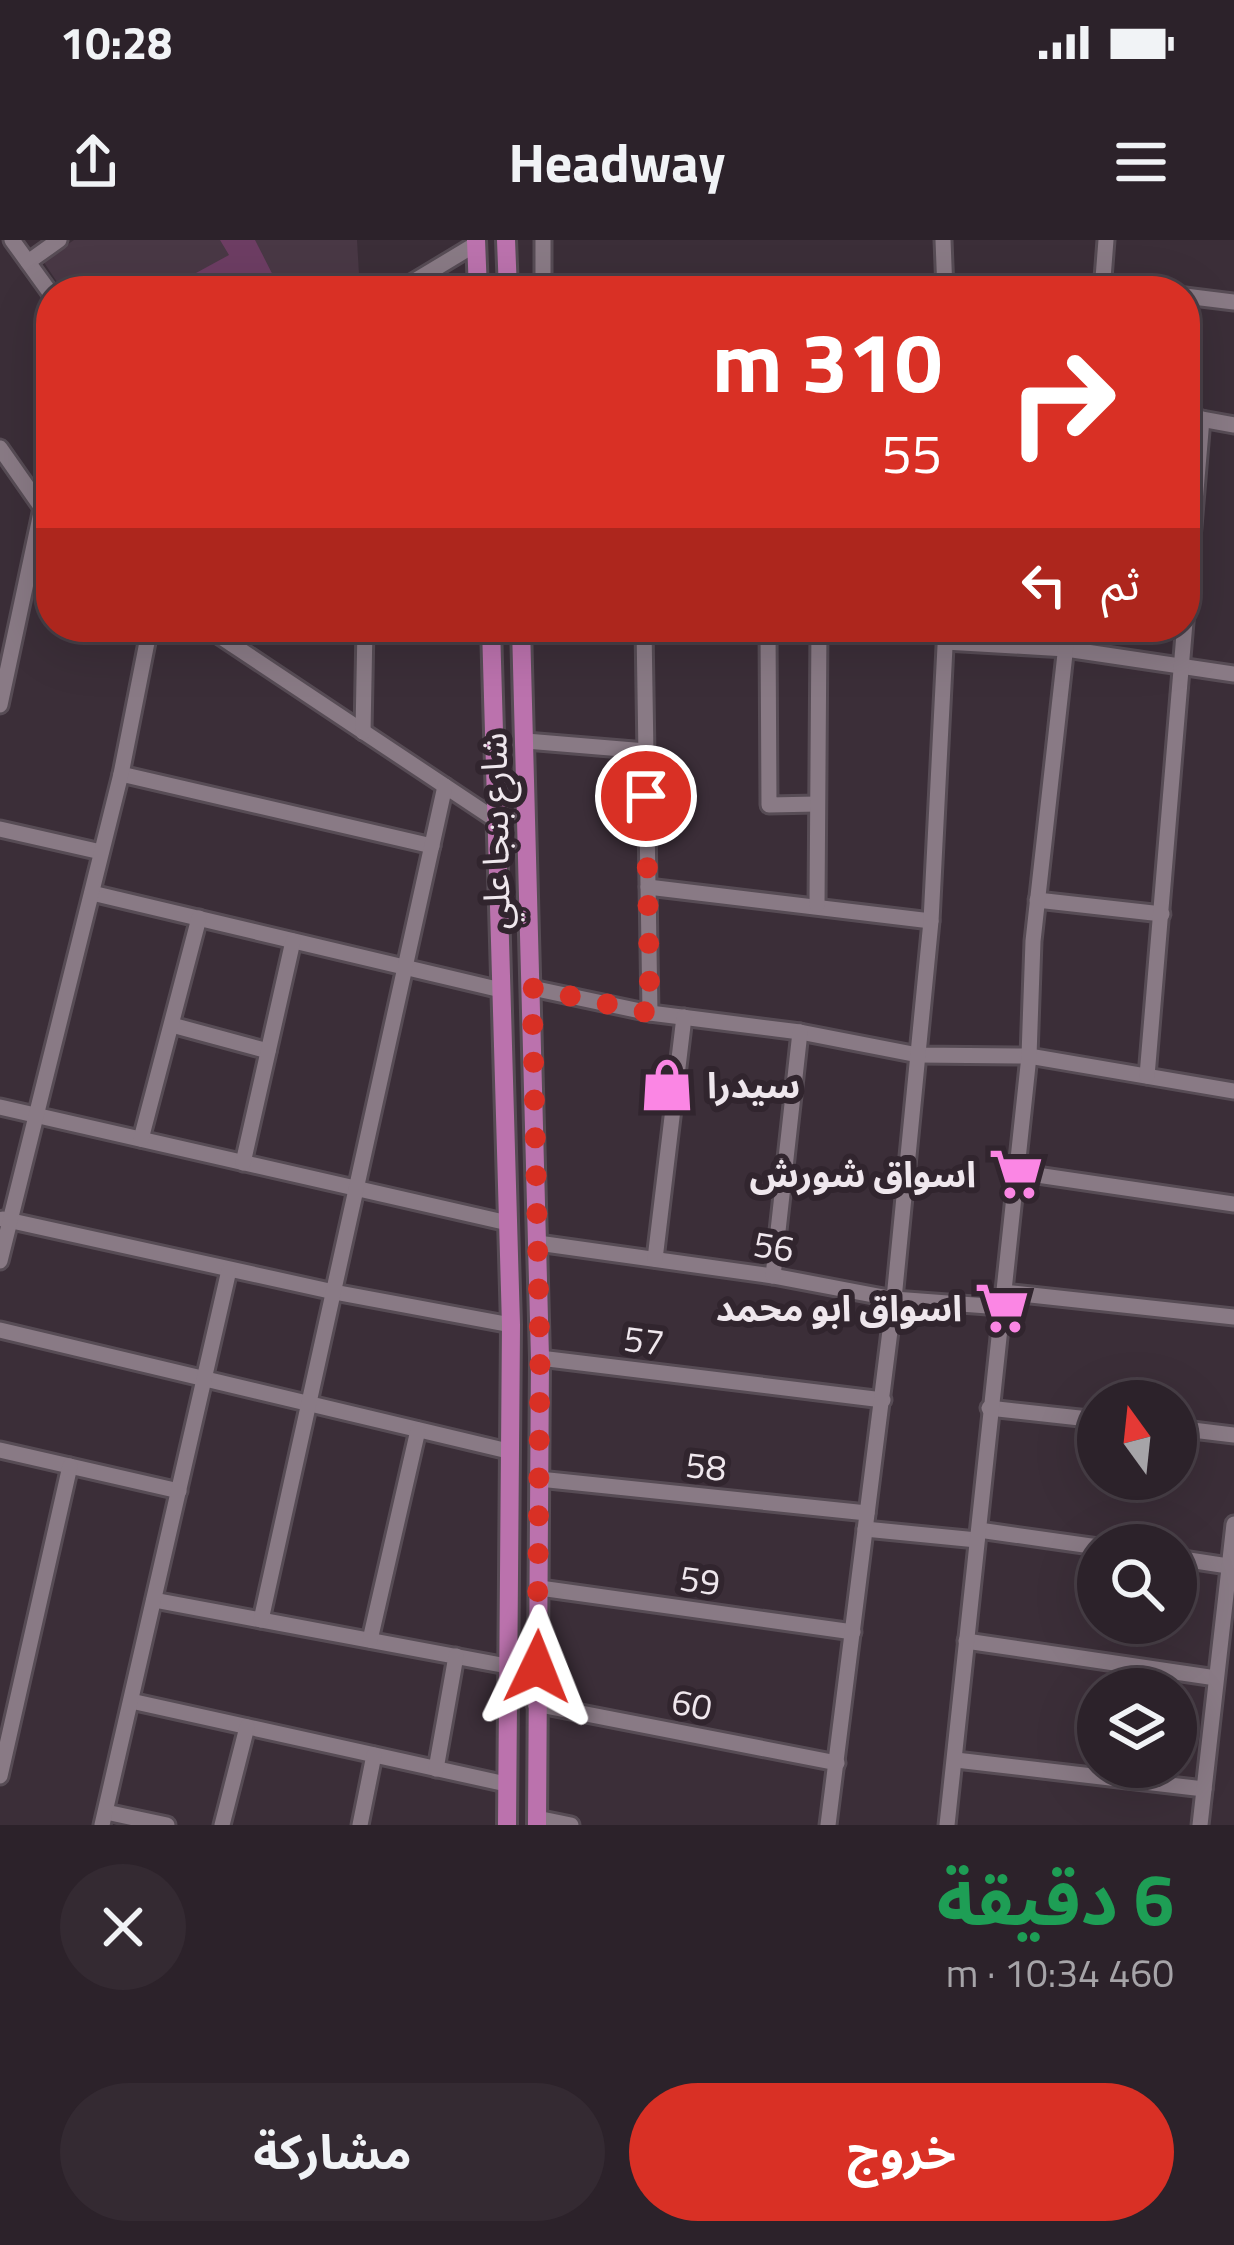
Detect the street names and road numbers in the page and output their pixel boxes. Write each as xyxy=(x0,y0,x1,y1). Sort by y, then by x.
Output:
street label: شارع بنجا علي xyxy=(465,732,525,930)
street label: 56 xyxy=(750,1215,798,1276)
street label: 57 xyxy=(621,1310,667,1369)
street label: 58 xyxy=(683,1436,729,1495)
street label: 59 xyxy=(676,1549,724,1610)
street label: 60 xyxy=(667,1673,717,1734)

